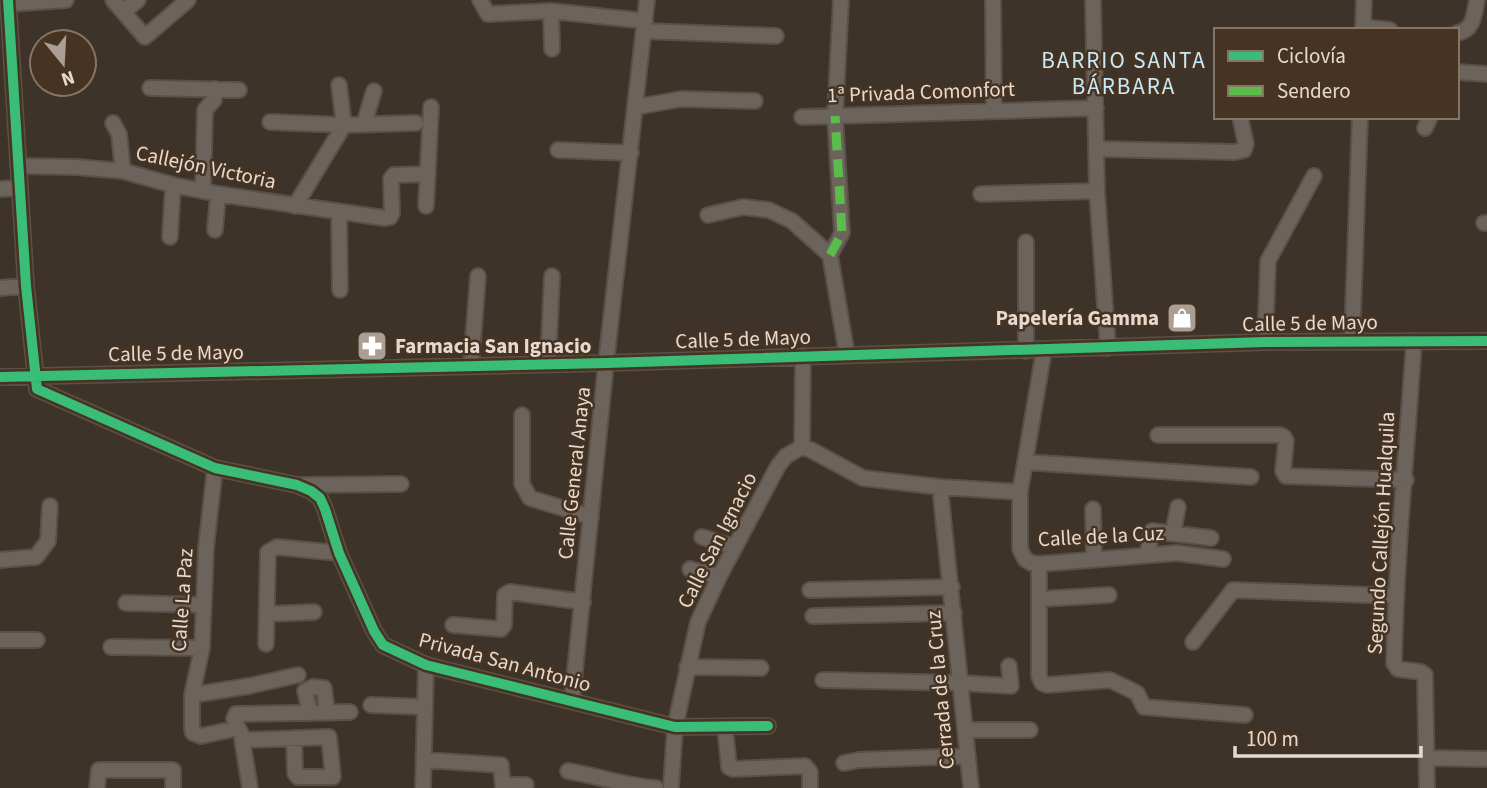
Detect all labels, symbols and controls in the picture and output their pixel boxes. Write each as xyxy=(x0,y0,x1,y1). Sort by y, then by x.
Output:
north arrow xyxy=(28,28,98,98)
legend xyxy=(1214,28,1459,119)
text: Ciclovía xyxy=(1277,41,1346,71)
district label: BARRIO SANTA BÁRBARA xyxy=(1041,44,1207,103)
text: N xyxy=(58,63,78,93)
street label: 1ª Privada Comonfort xyxy=(827,74,1015,110)
text: Sendero xyxy=(1277,76,1351,106)
street label: Callejón Victoria xyxy=(133,138,279,196)
shop icon: Papelería Gamma xyxy=(1165,301,1199,335)
place label: Papelería Gamma xyxy=(995,303,1159,333)
street label: Calle 5 de Mayo xyxy=(1242,307,1378,339)
street label: Calle 5 de Mayo xyxy=(675,322,811,356)
pharmacy icon: Farmacia San Ignacio xyxy=(355,329,389,363)
place label: Farmacia San Ignacio xyxy=(395,331,591,361)
street label: Calle 5 de Mayo xyxy=(108,337,244,369)
street label: Calle General Anaya xyxy=(550,385,598,561)
street label: Segundo Callejón Hualquila xyxy=(1360,411,1402,655)
street label: Calle San Ignacio xyxy=(670,467,764,613)
street label: Calle de la Cuz xyxy=(1037,518,1165,554)
street label: Calle La Paz xyxy=(163,547,201,653)
street label: Cerrada de la Cruz xyxy=(918,609,962,771)
street label: Privada San Antonio xyxy=(415,625,595,699)
scale bar xyxy=(1235,714,1420,758)
text: 100 m xyxy=(1246,724,1299,754)

